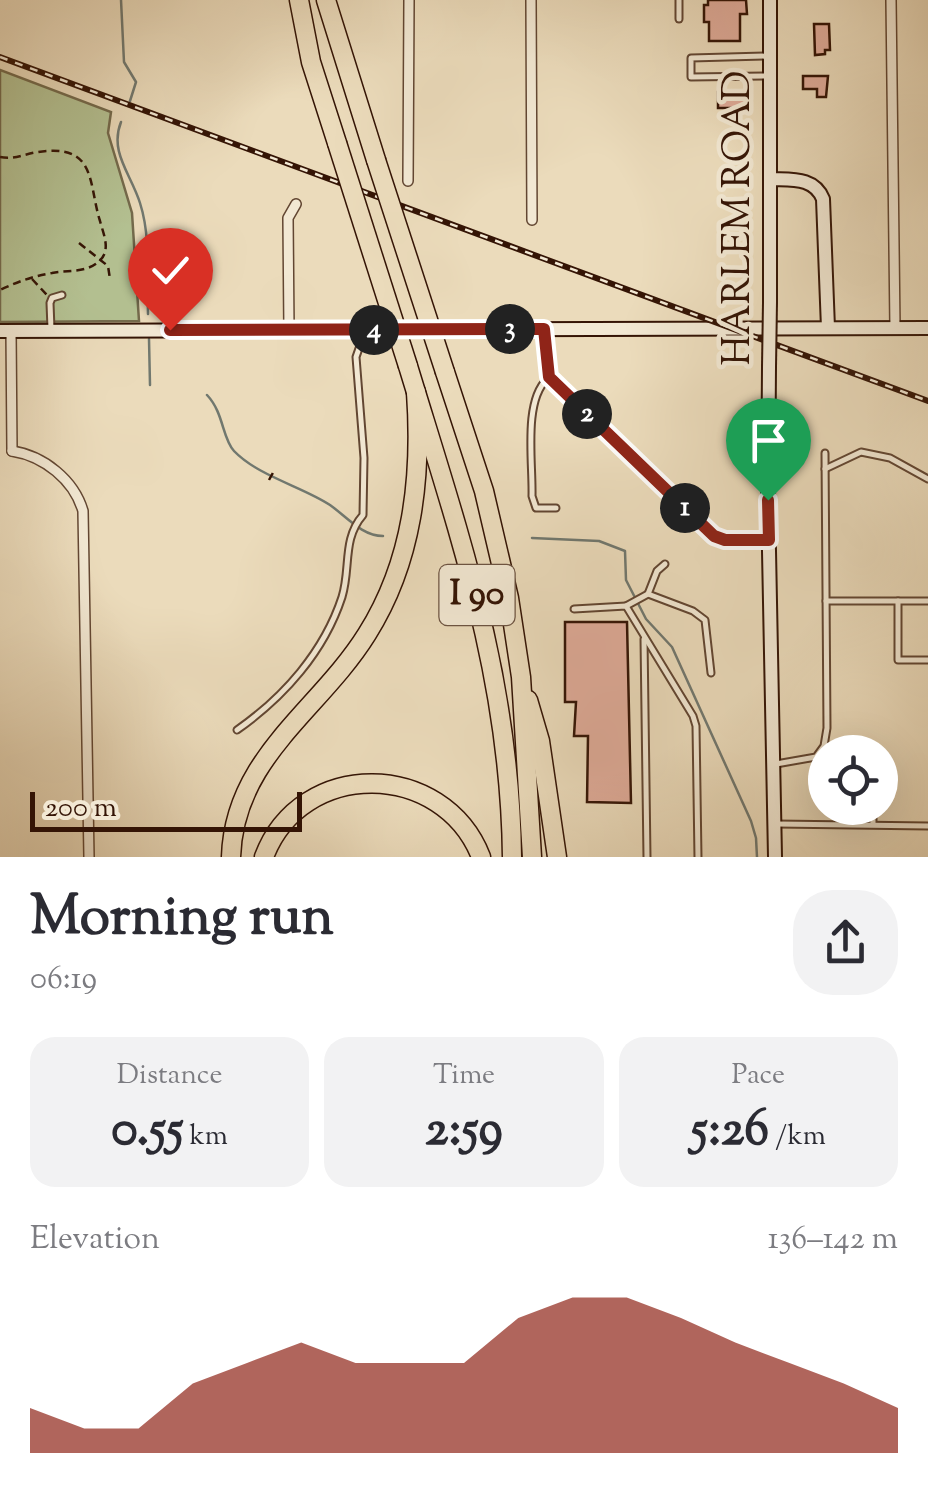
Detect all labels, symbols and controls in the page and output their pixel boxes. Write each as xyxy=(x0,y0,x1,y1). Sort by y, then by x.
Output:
street label: HARLEM ROAD xyxy=(713,71,767,365)
pin xyxy=(128,228,213,331)
icon: check xyxy=(143,243,198,298)
pin: 3 xyxy=(485,304,535,354)
pin: 4 xyxy=(349,305,399,355)
text: 3 xyxy=(504,309,516,349)
text: 4 xyxy=(367,310,381,350)
pin: 2 xyxy=(562,389,612,439)
text: 2 xyxy=(580,394,594,434)
pin xyxy=(726,398,811,501)
icon: arrive xyxy=(741,413,796,468)
pin: 1 xyxy=(660,483,710,533)
text: 1 xyxy=(680,488,690,528)
road number: I 90 xyxy=(440,565,514,625)
map controls xyxy=(808,735,898,825)
button: locate xyxy=(808,735,898,825)
scale bar xyxy=(30,787,302,831)
text: 200 m xyxy=(45,789,117,829)
text: Morning run xyxy=(30,880,334,959)
button: share xyxy=(793,890,898,995)
text: 06:19 xyxy=(30,957,97,1003)
text: Distance xyxy=(117,1056,222,1096)
text: Time xyxy=(433,1056,495,1096)
text: Pace xyxy=(732,1056,785,1096)
text: 0.55 xyxy=(111,1096,184,1168)
text: 2:59 xyxy=(425,1096,503,1168)
text: 5:26 xyxy=(691,1096,769,1168)
text: km xyxy=(184,1117,228,1157)
text: /km xyxy=(769,1117,826,1157)
text: Elevation xyxy=(30,1217,160,1263)
text: 136–142 m xyxy=(768,1217,898,1263)

